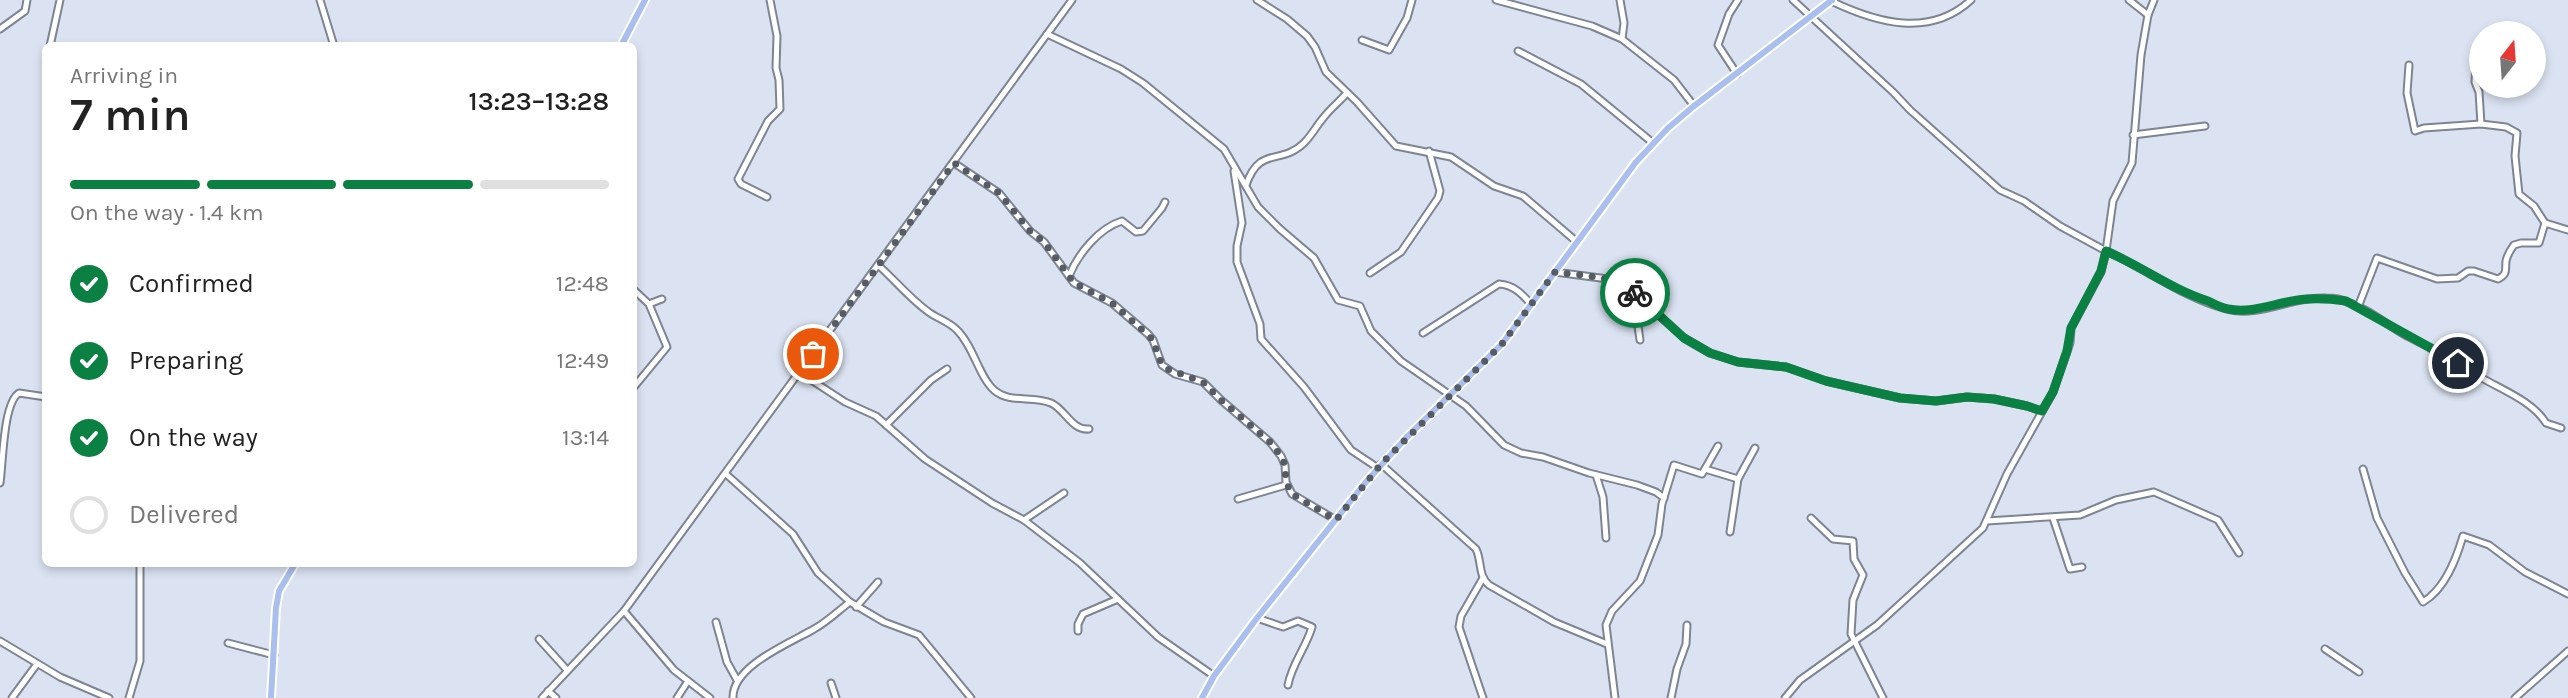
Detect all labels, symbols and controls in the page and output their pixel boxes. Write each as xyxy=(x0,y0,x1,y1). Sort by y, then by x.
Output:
north arrow xyxy=(2469,21,2546,98)
map controls xyxy=(2469,21,2546,98)
text: Arriving in xyxy=(70,62,178,89)
text: 13:23–13:28 xyxy=(469,86,609,117)
text: 7 min xyxy=(70,88,191,142)
text: On the way · 1.4 km xyxy=(70,199,264,226)
courier xyxy=(1600,258,1670,328)
icon: check xyxy=(70,265,108,303)
text: Confirmed xyxy=(129,268,254,299)
text: 12:48 xyxy=(556,270,609,297)
icon: bike xyxy=(1616,274,1654,312)
pin xyxy=(783,324,843,384)
pin xyxy=(2428,333,2488,393)
icon: bag xyxy=(794,335,832,373)
icon: check xyxy=(70,342,108,380)
icon: home xyxy=(2439,344,2477,382)
text: Preparing xyxy=(129,345,243,376)
text: 12:49 xyxy=(557,347,609,374)
icon: check xyxy=(70,419,108,457)
text: On the way xyxy=(129,422,258,453)
text: 13:14 xyxy=(562,424,609,451)
text: Delivered xyxy=(129,499,239,530)

